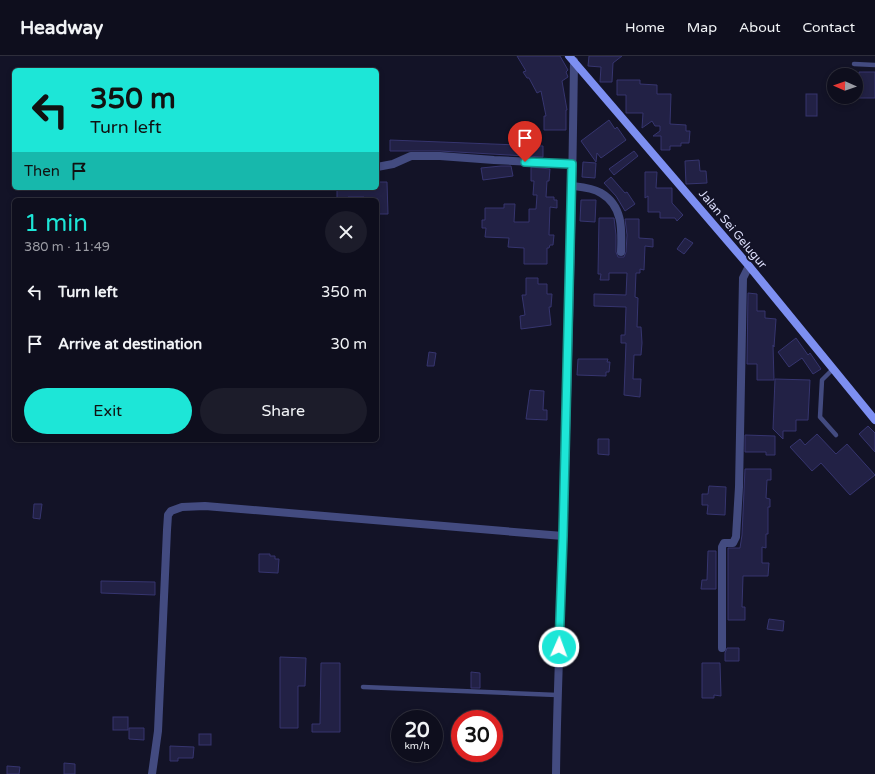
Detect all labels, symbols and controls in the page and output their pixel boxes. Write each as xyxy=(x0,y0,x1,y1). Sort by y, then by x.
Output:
text: Headway xyxy=(20,17,103,39)
text: Home xyxy=(625,19,665,36)
text: Map xyxy=(687,19,717,36)
text: About xyxy=(739,19,781,36)
text: Contact xyxy=(803,19,855,36)
north arrow xyxy=(827,68,863,104)
map controls xyxy=(827,68,863,104)
text: 350 m xyxy=(90,82,176,116)
icon: left xyxy=(24,84,76,136)
text: Turn left xyxy=(90,116,162,138)
pin xyxy=(508,121,542,162)
icon: arrive xyxy=(514,127,536,149)
icon: arrive xyxy=(68,160,90,182)
text: Then xyxy=(24,162,60,180)
street label: Jalan Sei Gelugur xyxy=(696,187,770,272)
text: 1 min xyxy=(24,209,88,238)
button: close xyxy=(325,211,367,253)
text: 380 m · 11:49 xyxy=(24,239,110,255)
icon: left xyxy=(24,281,46,303)
text: Turn left xyxy=(58,283,118,301)
text: 350 m xyxy=(321,283,367,301)
icon: arrive xyxy=(24,333,46,355)
text: Arrive at destination xyxy=(58,335,202,353)
text: 30 m xyxy=(330,335,367,353)
button: Exit xyxy=(24,388,192,434)
button: Share xyxy=(200,388,367,434)
position arrow xyxy=(538,626,580,668)
speed limit sign: 30 xyxy=(451,710,503,762)
text: 20 xyxy=(404,719,430,743)
text: km/h xyxy=(404,740,430,752)

